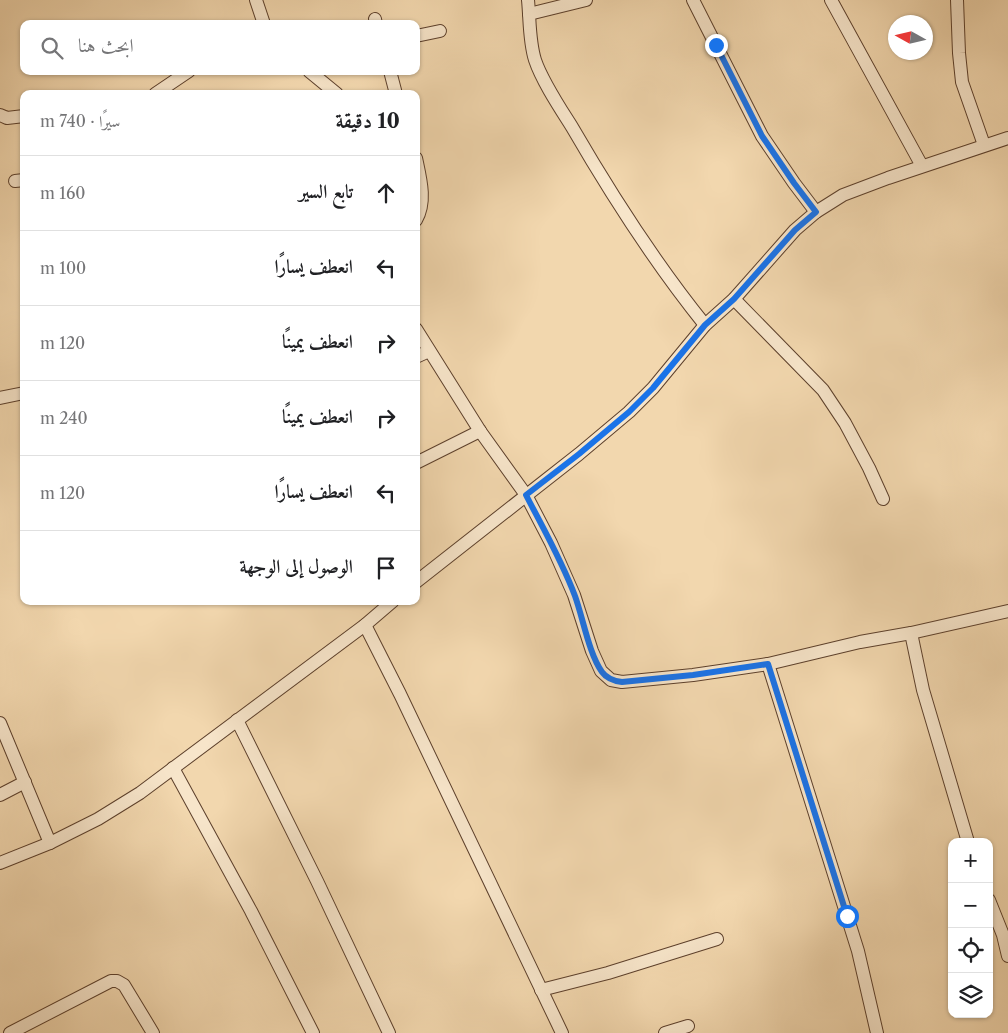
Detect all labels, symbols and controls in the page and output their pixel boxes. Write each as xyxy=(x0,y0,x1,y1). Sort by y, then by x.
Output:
north arrow xyxy=(888,15,933,60)
search box xyxy=(20,20,420,75)
icon: search xyxy=(38,34,66,62)
text: ابحث هنا xyxy=(78,34,134,57)
route end xyxy=(705,34,728,57)
text: 10 دقيقة xyxy=(335,108,400,133)
text: سيرًا · 740 m xyxy=(40,111,120,131)
icon: ahead xyxy=(372,179,400,207)
text: تابع السير xyxy=(299,180,353,203)
text: 160 m xyxy=(40,183,85,203)
icon: left xyxy=(372,254,400,282)
text: انعطف يسارًا xyxy=(274,255,353,278)
text: 100 m xyxy=(40,258,86,278)
icon: right xyxy=(372,329,400,357)
text: انعطف يمينًا xyxy=(282,330,353,353)
text: 120 m xyxy=(40,333,85,353)
icon: right xyxy=(372,404,400,432)
text: انعطف يمينًا xyxy=(282,405,353,428)
text: 240 m xyxy=(40,408,88,428)
icon: left xyxy=(372,479,400,507)
text: انعطف يسارًا xyxy=(274,480,353,503)
text: 120 m xyxy=(40,483,85,503)
icon: arrive xyxy=(372,554,400,582)
text: الوصول إلى الوجهة xyxy=(239,555,353,578)
map controls xyxy=(948,838,993,1018)
button: + xyxy=(948,838,993,883)
button: − xyxy=(948,883,993,928)
route start xyxy=(836,905,859,928)
button: locate xyxy=(948,928,993,973)
button: layers xyxy=(948,973,993,1018)

